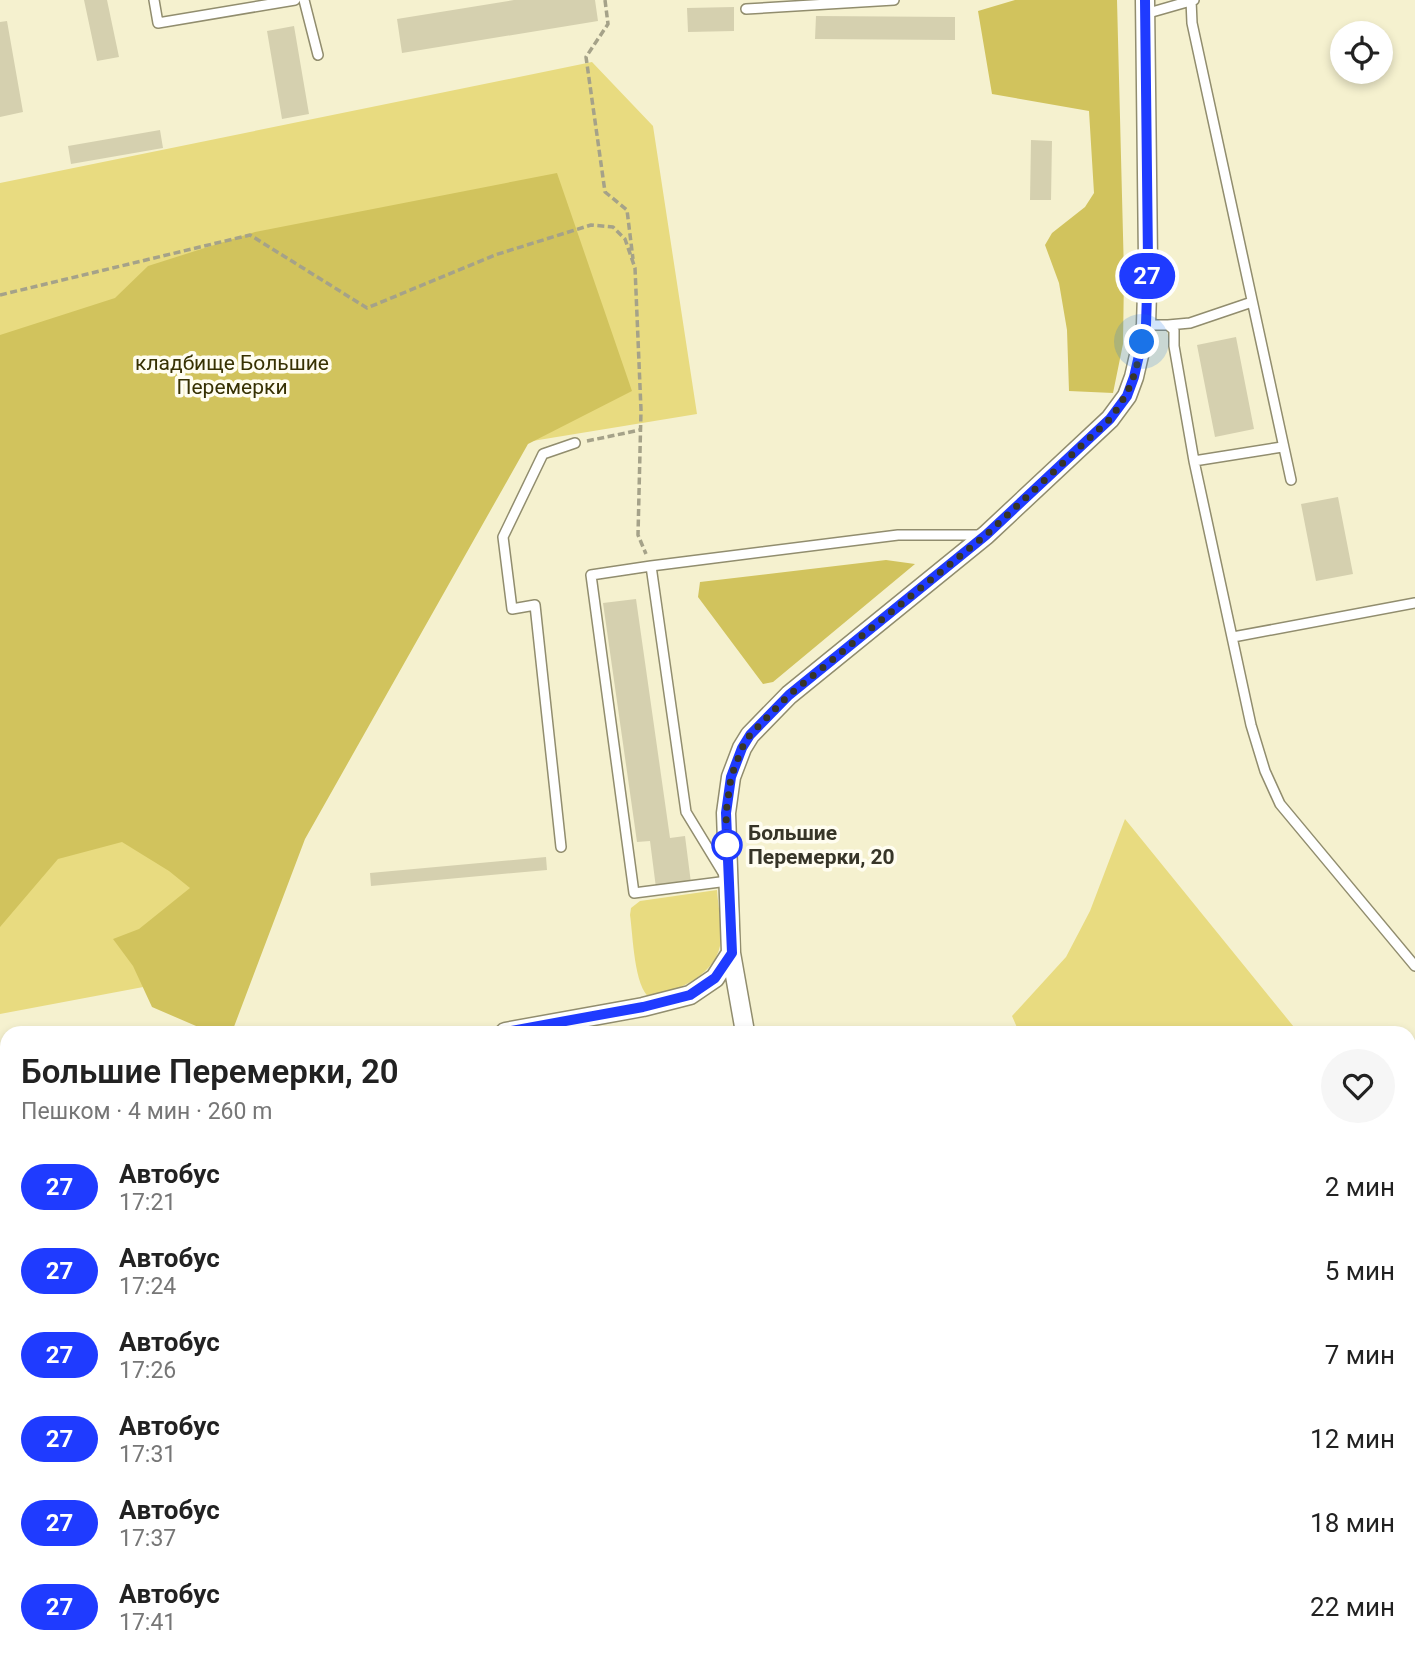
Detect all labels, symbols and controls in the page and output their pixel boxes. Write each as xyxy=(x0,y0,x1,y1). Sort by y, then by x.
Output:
map controls xyxy=(1330,21,1393,84)
button: locate xyxy=(1330,21,1393,84)
line badge: 27 xyxy=(1116,253,1178,299)
text: 27 xyxy=(1133,262,1161,290)
your location xyxy=(1124,324,1159,359)
park label: кладбище Большие Перемерки xyxy=(135,351,329,399)
place label: Большие Перемерки, 20 xyxy=(748,821,895,869)
marker: Большие Перемерки, 20 xyxy=(712,830,742,860)
button: heart xyxy=(1321,1049,1395,1123)
text: Большие Перемерки, 20 xyxy=(21,1052,399,1091)
text: Пешком · 4 мин · 260 m xyxy=(21,1098,272,1125)
text: Автобус xyxy=(119,1159,220,1189)
text: 2 мин xyxy=(1325,1172,1395,1202)
text: 27 xyxy=(46,1173,73,1201)
text: 17:21 xyxy=(119,1189,176,1216)
text: Автобус xyxy=(119,1243,220,1273)
text: 5 мин xyxy=(1325,1256,1395,1286)
text: 27 xyxy=(46,1257,73,1285)
text: 17:24 xyxy=(119,1273,176,1300)
text: Автобус xyxy=(119,1327,220,1357)
text: 7 мин xyxy=(1325,1340,1395,1370)
text: 27 xyxy=(46,1341,73,1369)
text: 17:26 xyxy=(119,1357,176,1384)
text: Автобус xyxy=(119,1411,220,1441)
text: 12 мин xyxy=(1310,1424,1395,1454)
text: 27 xyxy=(46,1425,73,1453)
text: 17:31 xyxy=(119,1441,176,1468)
text: Автобус xyxy=(119,1495,220,1525)
text: 18 мин xyxy=(1310,1508,1395,1538)
text: 27 xyxy=(46,1509,73,1537)
text: 17:37 xyxy=(119,1525,176,1552)
text: Автобус xyxy=(119,1579,220,1609)
text: 22 мин xyxy=(1310,1592,1395,1622)
text: 27 xyxy=(46,1593,73,1621)
text: 17:41 xyxy=(119,1609,176,1636)

